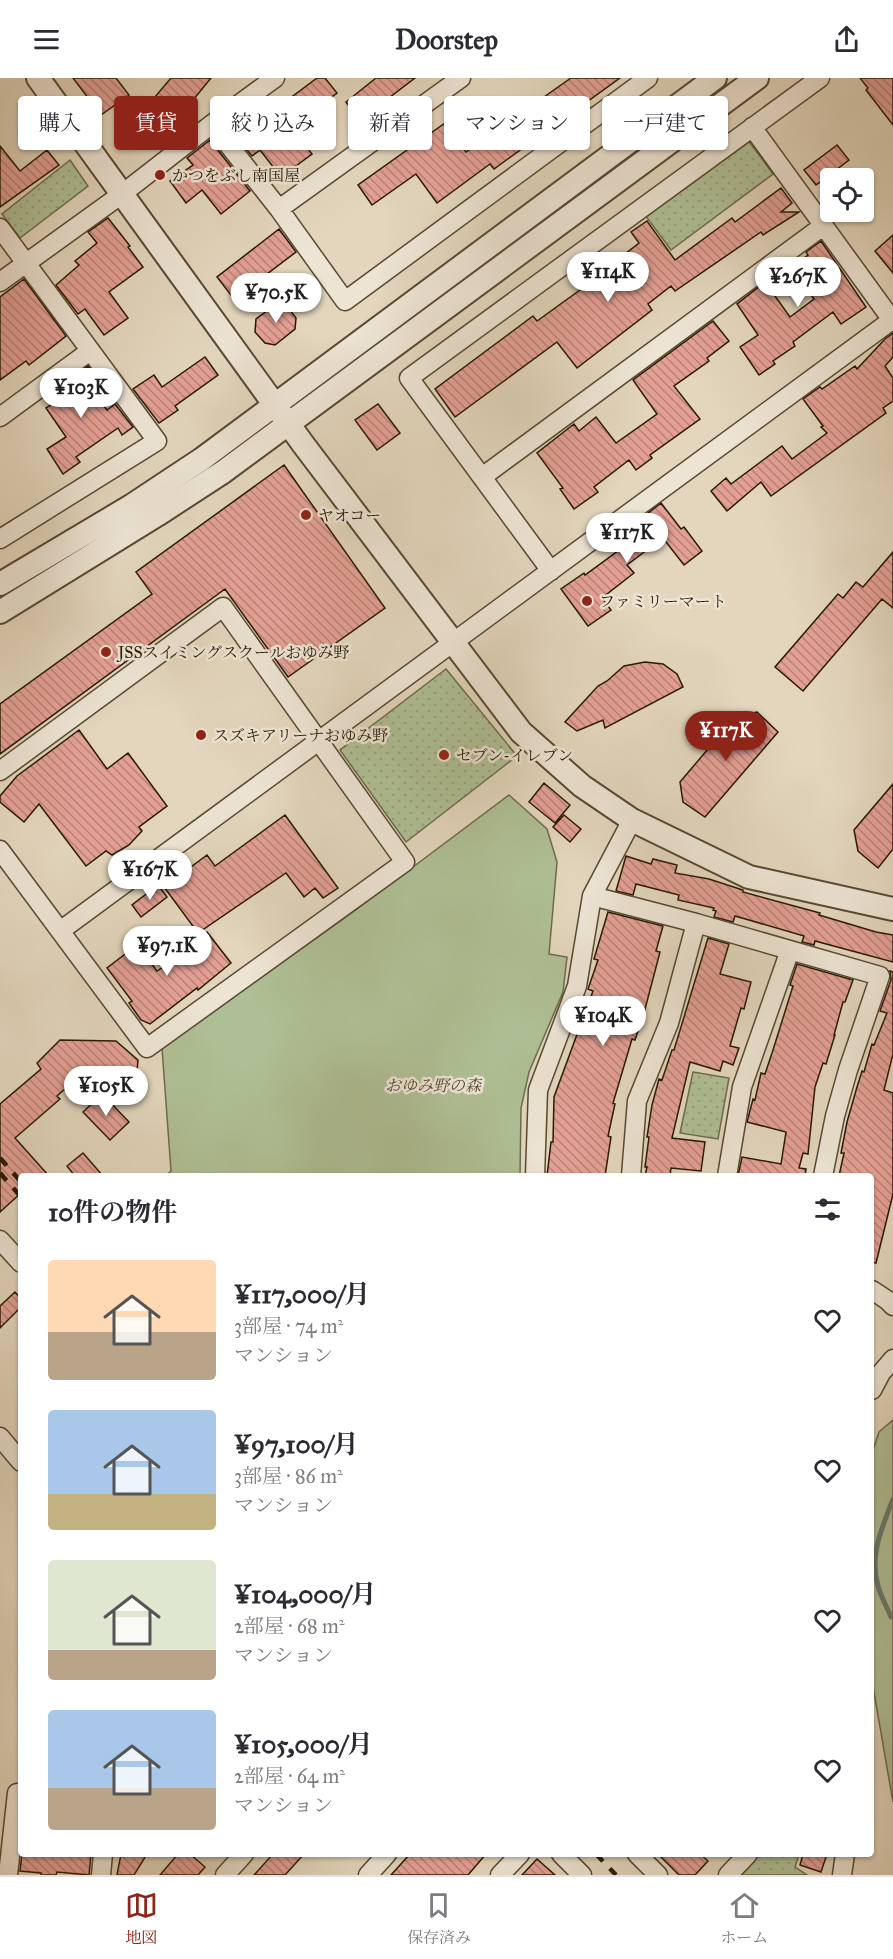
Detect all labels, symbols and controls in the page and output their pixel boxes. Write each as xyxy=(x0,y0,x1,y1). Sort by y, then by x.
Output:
icon: menu xyxy=(30,23,63,56)
text: Doorstep xyxy=(395,23,498,56)
icon: share xyxy=(830,23,863,56)
chip: 購入 xyxy=(18,96,102,150)
chip: 賃貸 xyxy=(114,96,198,150)
chip: 絞り込み xyxy=(210,96,336,150)
chip: 新着 xyxy=(348,96,432,150)
chip: マンション xyxy=(444,96,590,150)
chip: 一戸建て xyxy=(602,96,728,150)
place label: かつをぶし南国屋 xyxy=(172,166,300,185)
marker: かつをぶし南国屋 xyxy=(153,168,167,182)
map controls xyxy=(820,168,874,222)
button: locate xyxy=(820,168,874,222)
pin: ¥114K xyxy=(566,252,650,303)
pin: ¥267K xyxy=(756,257,840,308)
text: ¥114K xyxy=(581,259,635,283)
text: ¥267K xyxy=(769,264,827,288)
pin: ¥70.5K xyxy=(227,273,325,324)
text: ¥70.5K xyxy=(245,280,307,304)
pin: ¥103K xyxy=(39,368,123,419)
text: ¥103K xyxy=(54,375,108,399)
place label: ヤオコー xyxy=(318,506,381,525)
marker: ヤオコー xyxy=(299,508,313,522)
pin: ¥117K xyxy=(585,513,669,564)
text: ¥117K xyxy=(600,520,654,544)
place label: ファミリーマート xyxy=(599,592,727,611)
marker: ファミリーマート xyxy=(580,594,594,608)
place label: JSSスイミングスクールおゆみ野 xyxy=(116,643,350,663)
marker: JSSスイミングスクールおゆみ野 xyxy=(99,645,113,659)
pin: ¥117K xyxy=(684,711,768,762)
text: ¥117K xyxy=(699,718,753,742)
place label: スズキアリーナおゆみ野 xyxy=(213,726,388,745)
marker: スズキアリーナおゆみ野 xyxy=(194,728,208,742)
place label: セブン-イレブン xyxy=(456,746,573,765)
marker: セブン-イレブン xyxy=(437,748,451,762)
pin: ¥167K xyxy=(108,850,192,901)
text: ¥167K xyxy=(122,857,178,881)
pin: ¥97.1K xyxy=(118,926,216,977)
text: ¥97.1K xyxy=(137,933,197,957)
pin: ¥104K xyxy=(561,996,645,1047)
text: ¥104K xyxy=(574,1003,632,1027)
pin: ¥105K xyxy=(64,1066,148,1117)
text: ¥105K xyxy=(78,1073,134,1097)
park label: おゆみ野の森 xyxy=(385,1076,483,1095)
icon: filters xyxy=(811,1193,844,1226)
text: 10件の物件 xyxy=(48,1196,177,1228)
text: ¥117,000/月 xyxy=(234,1278,370,1310)
icon: home xyxy=(96,1284,168,1356)
icon: heart xyxy=(811,1304,844,1337)
text: 3部屋 · 74 m² xyxy=(234,1314,343,1338)
text: マンション xyxy=(234,1343,333,1367)
text: ¥97,100/月 xyxy=(234,1428,359,1460)
icon: home xyxy=(96,1434,168,1506)
icon: heart xyxy=(811,1454,844,1487)
text: 3部屋 · 86 m² xyxy=(234,1464,343,1488)
text: マンション xyxy=(234,1493,333,1517)
text: ¥104,000/月 xyxy=(234,1578,377,1610)
icon: home xyxy=(96,1584,168,1656)
icon: heart xyxy=(811,1604,844,1637)
text: 2部屋 · 68 m² xyxy=(234,1614,345,1638)
text: マンション xyxy=(234,1643,333,1667)
text: ¥105,000/月 xyxy=(234,1728,373,1760)
icon: home xyxy=(96,1734,168,1806)
icon: heart xyxy=(811,1754,844,1787)
text: 2部屋 · 64 m² xyxy=(234,1764,345,1788)
text: マンション xyxy=(234,1793,333,1817)
tab: 地図 xyxy=(125,1889,158,1948)
tab: 保存済み xyxy=(407,1889,471,1948)
tab: ホーム xyxy=(720,1889,768,1948)

